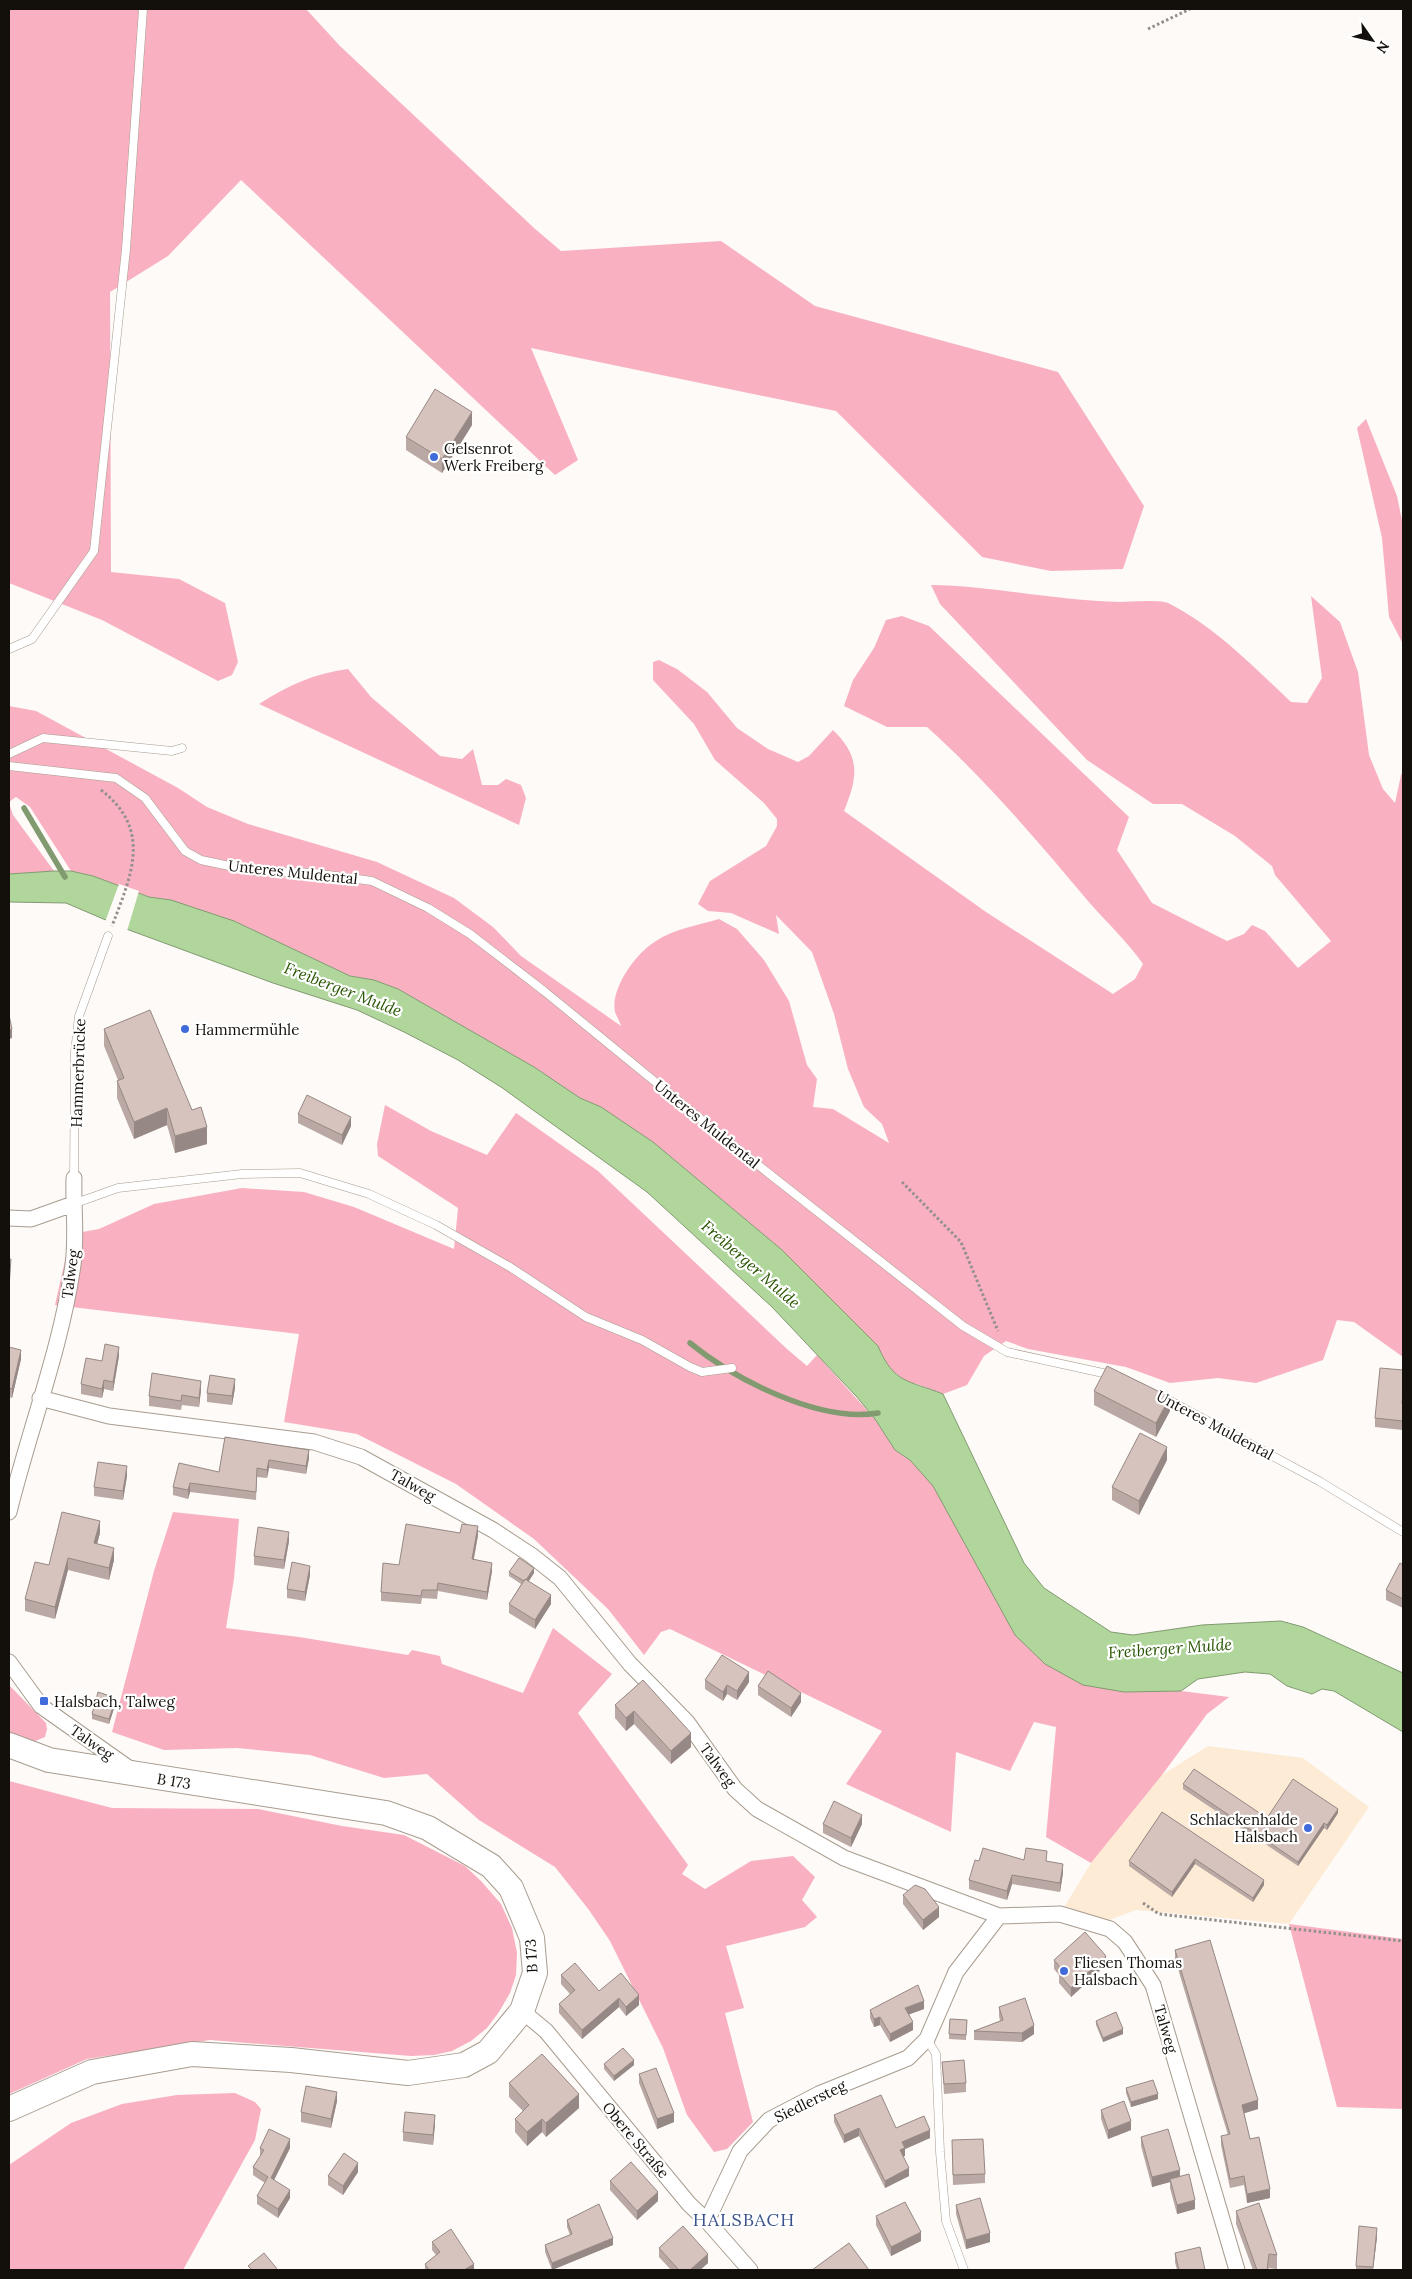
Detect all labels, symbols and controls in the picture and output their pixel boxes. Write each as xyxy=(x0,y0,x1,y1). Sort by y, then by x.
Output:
north arrow xyxy=(1347,15,1397,65)
text: N xyxy=(1372,38,1393,57)
place label: Gelsenrot Werk Freiberg xyxy=(444,439,544,475)
marker: Gelsenrot Werk Freiberg xyxy=(428,451,440,463)
street label: Unteres Muldental xyxy=(227,856,359,888)
water label: Freiberger Mulde xyxy=(281,957,405,1021)
street label: Hammerbrücke xyxy=(67,1018,89,1128)
place label: Hammermühle xyxy=(195,1020,299,1039)
marker: Hammermühle xyxy=(179,1023,191,1035)
street label: Unteres Muldental xyxy=(650,1076,764,1172)
water label: Freiberger Mulde xyxy=(698,1216,805,1313)
street label: Talweg xyxy=(57,1248,83,1300)
street label: Unteres Muldental xyxy=(1153,1386,1277,1464)
street label: Talweg xyxy=(387,1465,440,1506)
water label: Freiberger Mulde xyxy=(1107,1634,1233,1662)
place label: Halsbach, Talweg xyxy=(54,1692,175,1711)
marker: Halsbach, Talweg xyxy=(38,1695,50,1707)
street label: Talweg xyxy=(66,1720,118,1764)
street label: Talweg xyxy=(696,1739,741,1791)
street label: B 173 xyxy=(156,1769,192,1793)
place label: Schlackenhalde Halsbach xyxy=(1190,1810,1298,1846)
marker: Schlackenhalde Halsbach xyxy=(1302,1822,1314,1834)
street label: B 173 xyxy=(521,1939,541,1973)
place label: Fliesen Thomas Halsbach xyxy=(1074,1953,1182,1989)
marker: Fliesen Thomas Halsbach xyxy=(1058,1965,1070,1977)
street label: Talweg xyxy=(1150,2003,1182,2056)
street label: Siedlersteg xyxy=(771,2075,850,2127)
street label: Obere Straße xyxy=(599,2098,673,2182)
district label: HALSBACH xyxy=(693,2208,795,2231)

